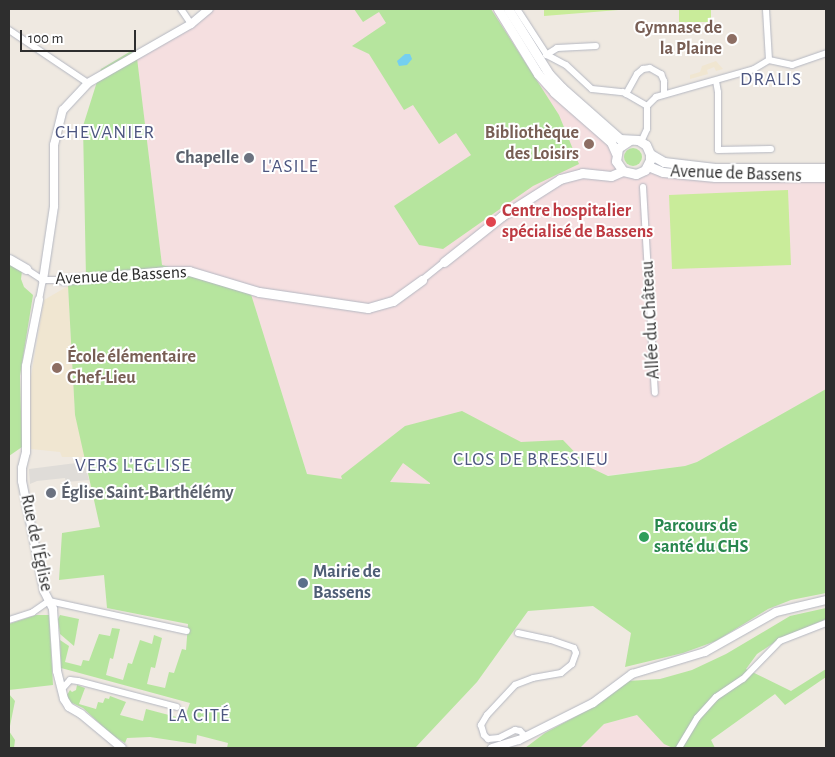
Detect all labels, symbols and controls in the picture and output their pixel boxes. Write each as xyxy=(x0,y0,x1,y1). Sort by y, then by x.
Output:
place label: Gymnase de la Plaine xyxy=(635,18,722,60)
scale bar xyxy=(22,20,139,52)
text: 100 m xyxy=(28,31,63,46)
marker: Gymnase de la Plaine xyxy=(726,33,738,45)
district label: DRALIS xyxy=(739,69,803,91)
district label: CHEVANIER xyxy=(54,122,156,144)
place label: Bibliothèque des Loisirs xyxy=(485,123,579,166)
marker: Bibliothèque des Loisirs xyxy=(583,138,595,150)
place label: Chapelle xyxy=(176,147,239,169)
marker: Chapelle xyxy=(243,152,255,164)
district label: L'ASILE xyxy=(261,156,319,178)
street label: Avenue de Bassens xyxy=(670,161,802,187)
place label: Centre hospitalier spécialisé de Bassens xyxy=(502,201,653,243)
marker: Centre hospitalier spécialisé de Bassens xyxy=(484,215,498,229)
street label: Allée du Château xyxy=(637,260,665,380)
street label: Avenue de Bassens xyxy=(55,262,187,290)
place label: École élémentaire Chef-Lieu xyxy=(67,347,196,389)
marker: École élémentaire Chef-Lieu xyxy=(51,362,63,374)
district label: CLOS DE BRESSIEU xyxy=(451,449,611,471)
district label: VERS L'EGLISE xyxy=(73,455,193,477)
place label: Église Saint-Barthélémy xyxy=(61,482,234,504)
marker: Église Saint-Barthélémy xyxy=(45,487,57,499)
street label: Rue de l'Église xyxy=(15,493,57,593)
place label: Parcours de santé du CHS xyxy=(654,516,749,558)
marker: Parcours de santé du CHS xyxy=(638,531,650,543)
place label: Mairie de Bassens xyxy=(313,562,381,604)
marker: Mairie de Bassens xyxy=(297,577,309,589)
district label: LA CITÉ xyxy=(167,705,231,727)

